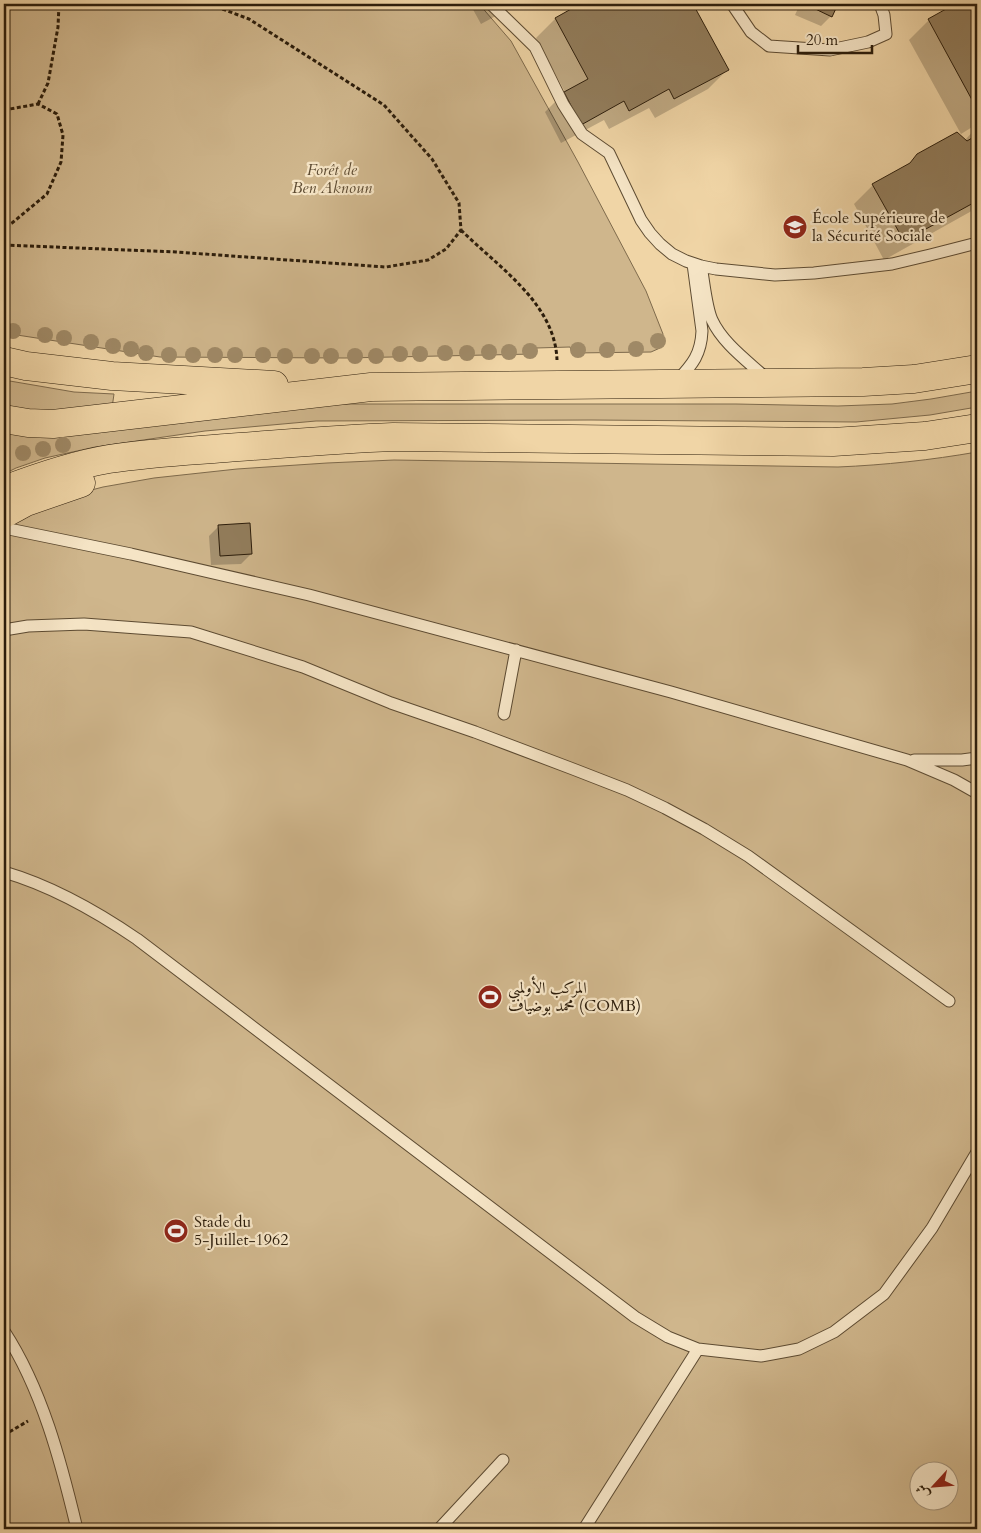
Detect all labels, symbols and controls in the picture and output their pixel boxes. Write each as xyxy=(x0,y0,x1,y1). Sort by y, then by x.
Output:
scale bar xyxy=(798,22,872,54)
text: 20 m xyxy=(806,30,838,50)
park label: Forêt de Ben Aknoun xyxy=(292,159,372,199)
place label: École Supérieure de la Sécurité Sociale xyxy=(812,207,946,247)
school or university icon: École Supérieure de la Sécurité Sociale xyxy=(782,214,808,240)
place label: المركب الأولمبي محمد بوضياف (COMB) xyxy=(508,976,641,1017)
sports icon: المركب الأولمبي محمد بوضياف (COMB) xyxy=(477,984,503,1010)
place label: Stade du 5-Juillet-1962 xyxy=(194,1211,288,1251)
sports icon: Stade du 5-Juillet-1962 xyxy=(163,1218,189,1244)
north arrow xyxy=(908,1460,958,1510)
text: ش xyxy=(911,1481,934,1502)

